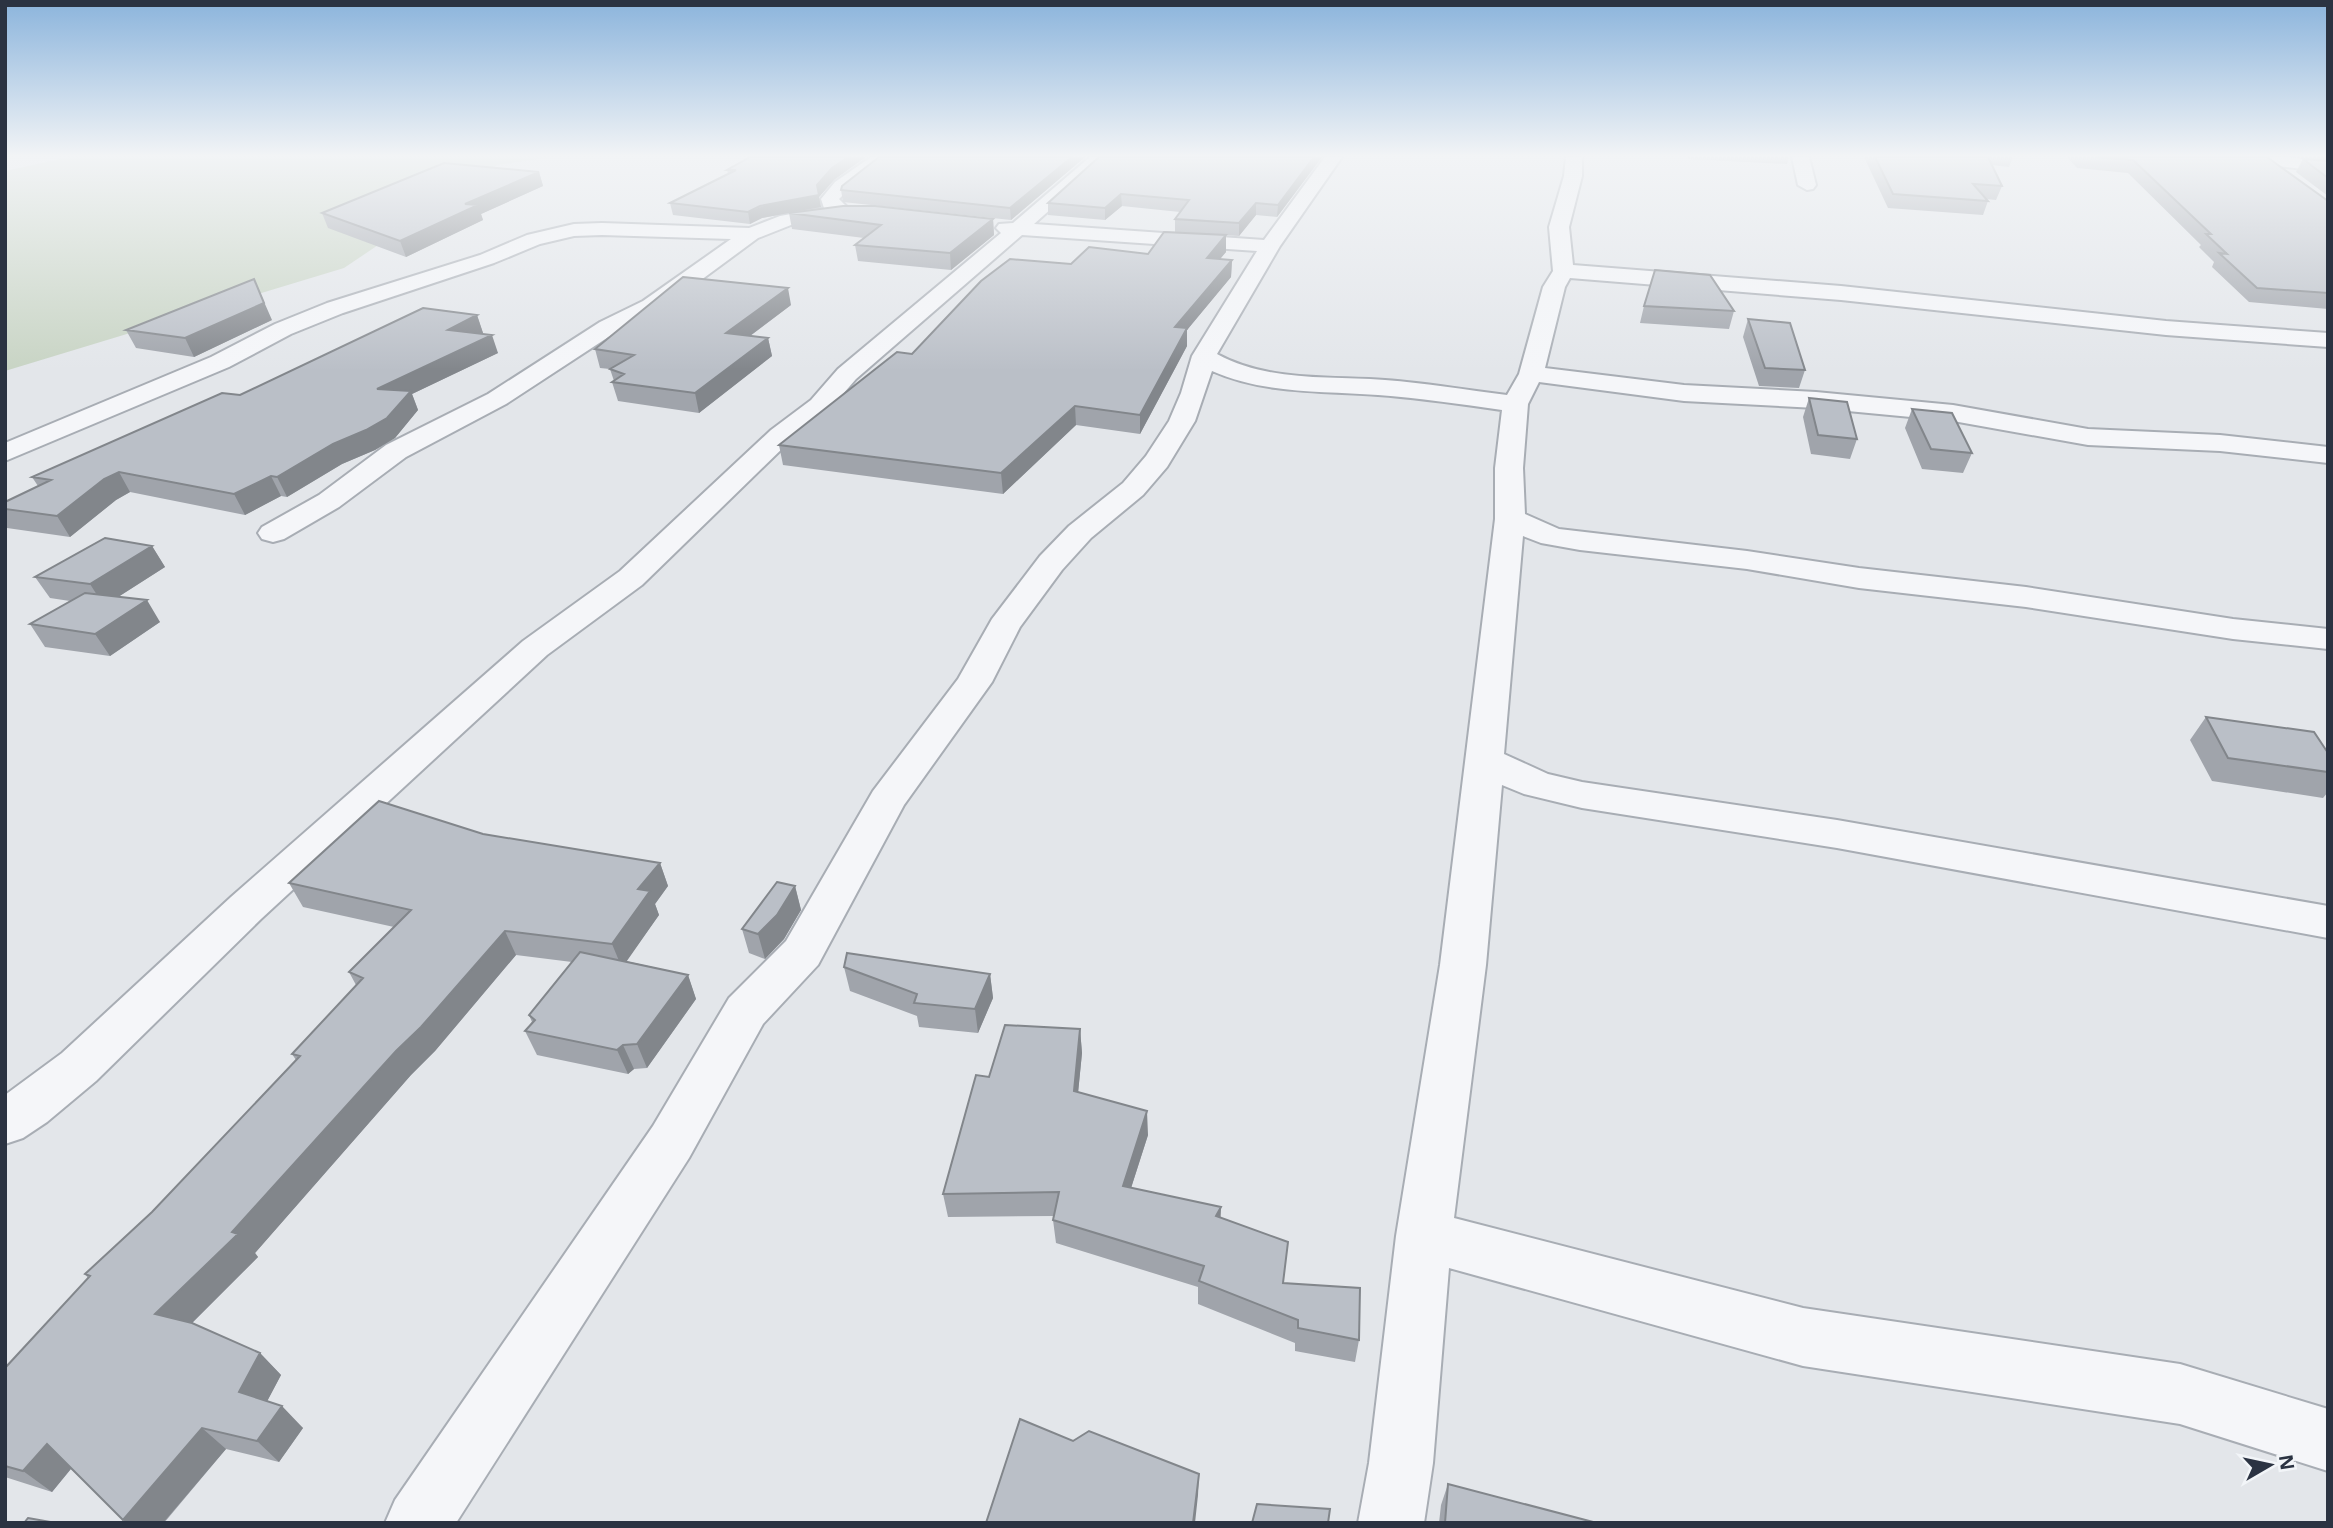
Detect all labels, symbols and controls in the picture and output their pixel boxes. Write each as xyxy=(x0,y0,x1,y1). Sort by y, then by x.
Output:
north arrow xyxy=(2235,1430,2305,1500)
text: N xyxy=(2273,1453,2301,1472)

